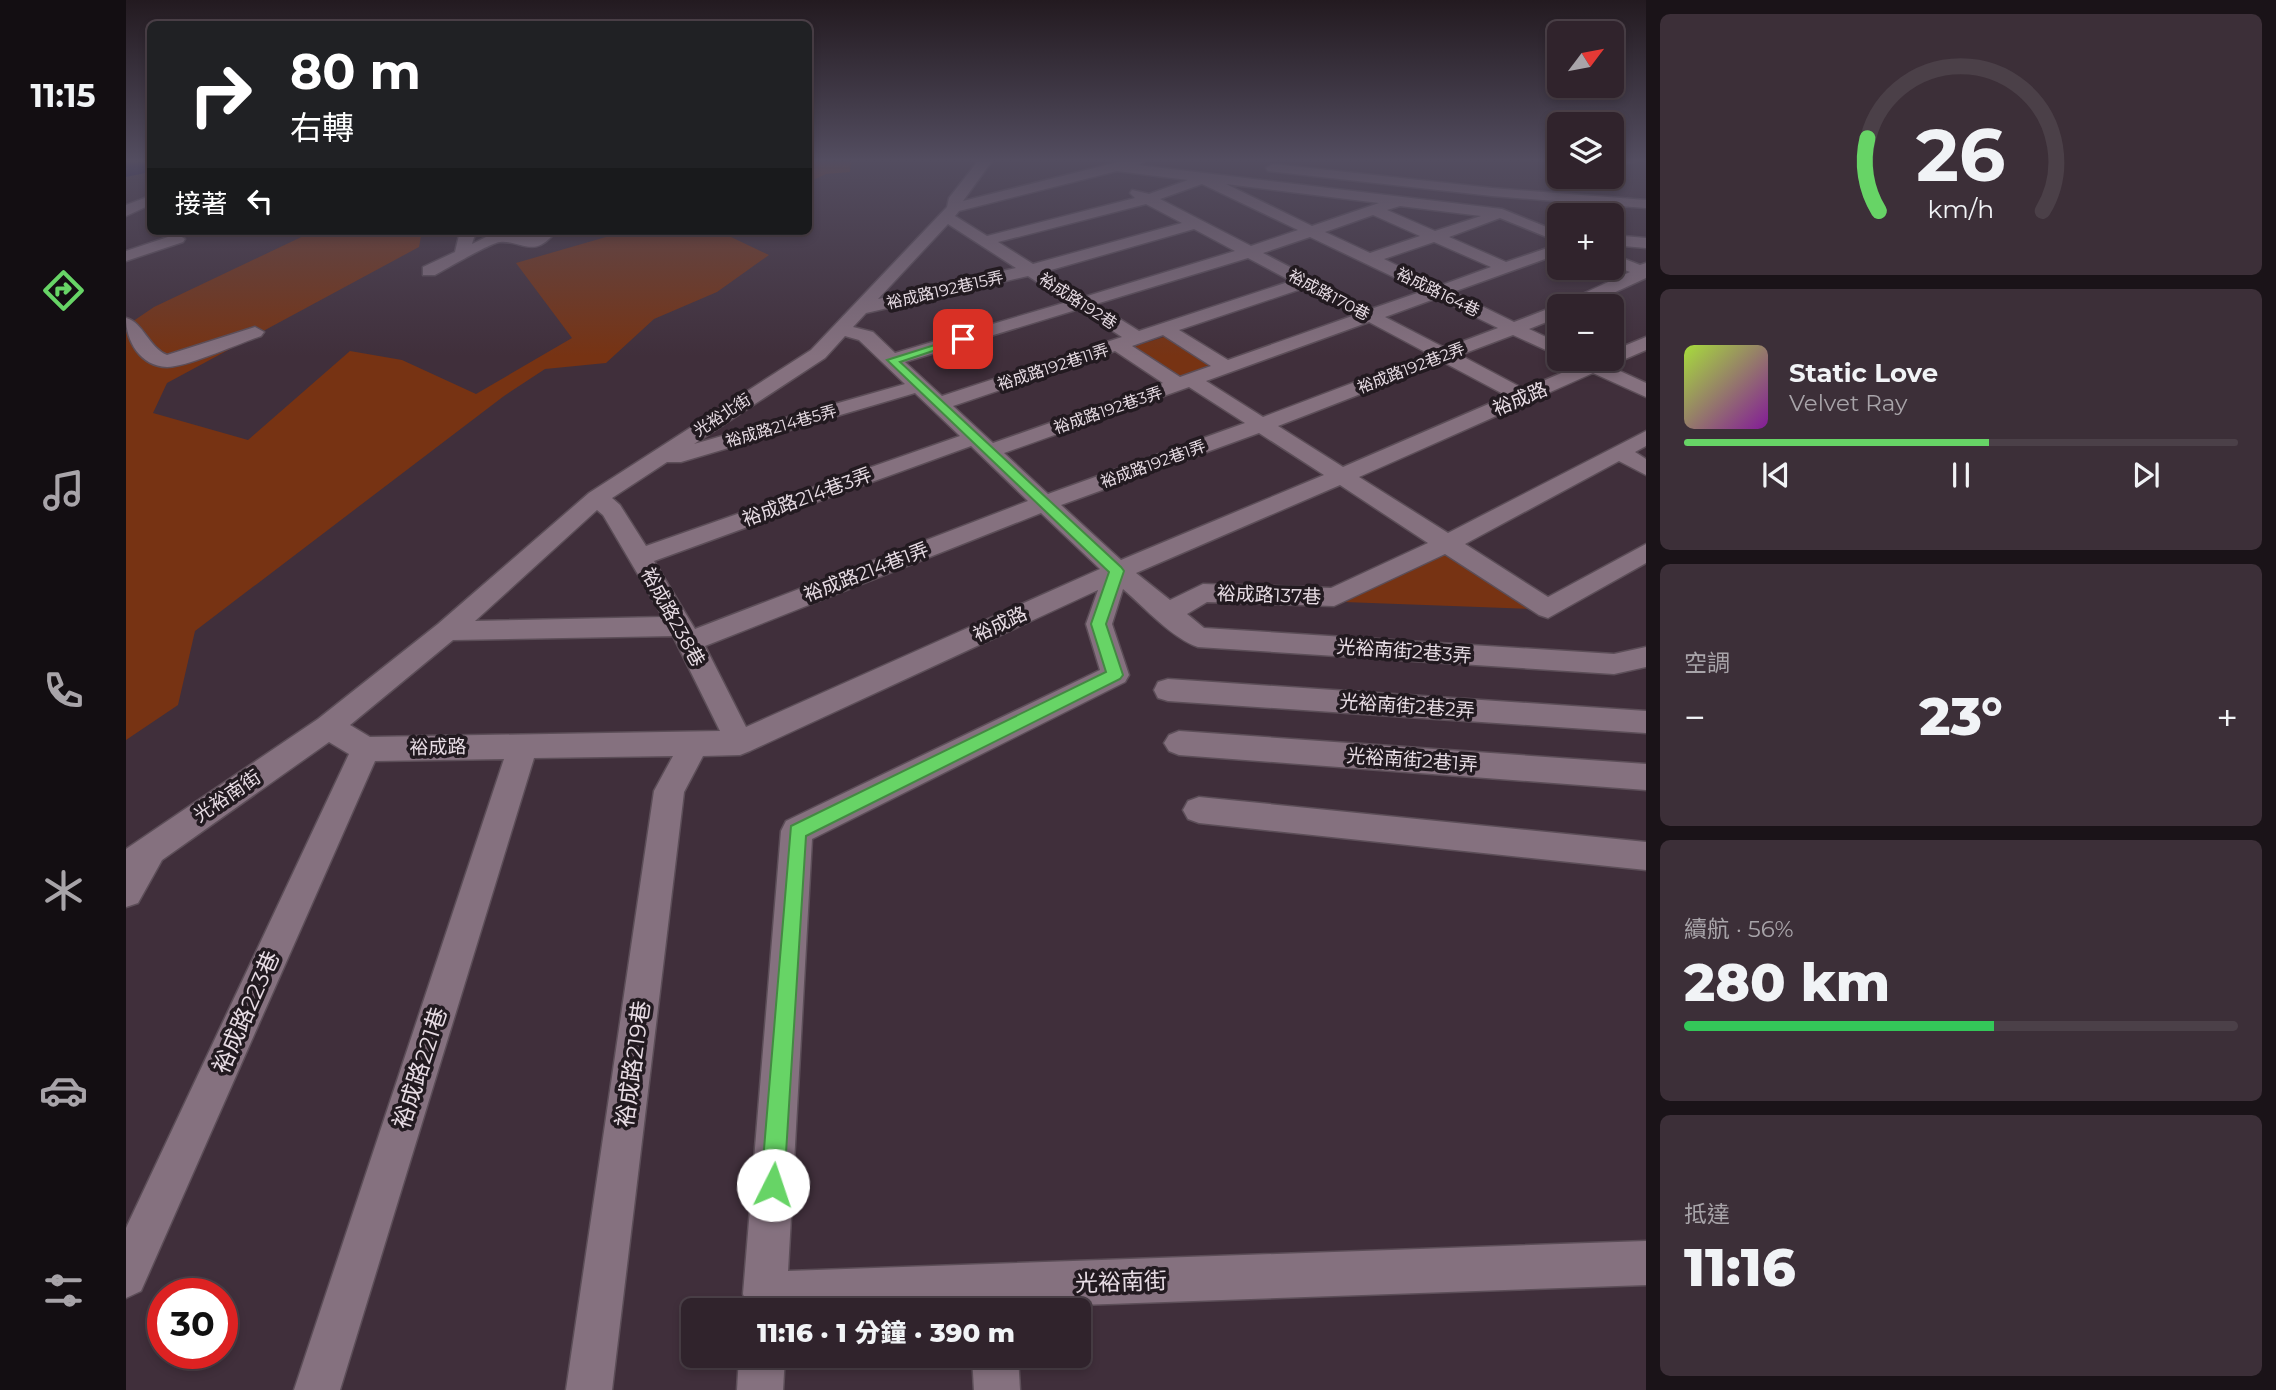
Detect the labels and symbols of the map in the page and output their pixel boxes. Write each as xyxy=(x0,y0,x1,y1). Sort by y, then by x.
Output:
north arrow xyxy=(1547,21,1624,98)
street label: 裕成路164巷 xyxy=(1393,264,1483,320)
street label: 裕成路170巷 xyxy=(1285,266,1373,324)
street label: 裕成路192巷15弄 xyxy=(885,267,1005,313)
street label: 裕成路192巷 xyxy=(1036,269,1120,333)
pin xyxy=(933,309,993,369)
street label: 裕成路192巷2弄 xyxy=(1355,339,1467,397)
street label: 裕成路192巷11弄 xyxy=(995,340,1111,394)
street label: 裕成路 xyxy=(1489,377,1551,421)
street label: 裕成路192巷3弄 xyxy=(1051,383,1165,437)
street label: 光裕北街 xyxy=(690,390,754,440)
street label: 裕成路214巷5弄 xyxy=(723,401,839,451)
street label: 裕成路192巷1弄 xyxy=(1098,436,1208,492)
street label: 裕成路214巷3弄 xyxy=(739,463,875,531)
street label: 裕成路214巷1弄 xyxy=(800,538,932,606)
street label: 裕成路238巷 xyxy=(636,563,710,671)
street label: 裕成路137巷 xyxy=(1216,582,1322,608)
street label: 裕成路 xyxy=(969,602,1031,646)
street label: 光裕南街2巷3弄 xyxy=(1336,635,1472,667)
street label: 光裕南街2巷2弄 xyxy=(1339,690,1475,722)
street label: 裕成路 xyxy=(409,735,467,759)
street label: 光裕南街2巷1弄 xyxy=(1346,744,1478,776)
street label: 光裕南街 xyxy=(189,765,265,827)
street label: 裕成路223巷 xyxy=(207,946,285,1078)
street label: 裕成路219巷 xyxy=(610,999,656,1129)
street label: 裕成路221巷 xyxy=(387,1004,453,1132)
position arrow xyxy=(736,1148,810,1222)
street label: 光裕南街 xyxy=(1075,1266,1167,1298)
speed limit sign: 30 xyxy=(147,1278,238,1369)

